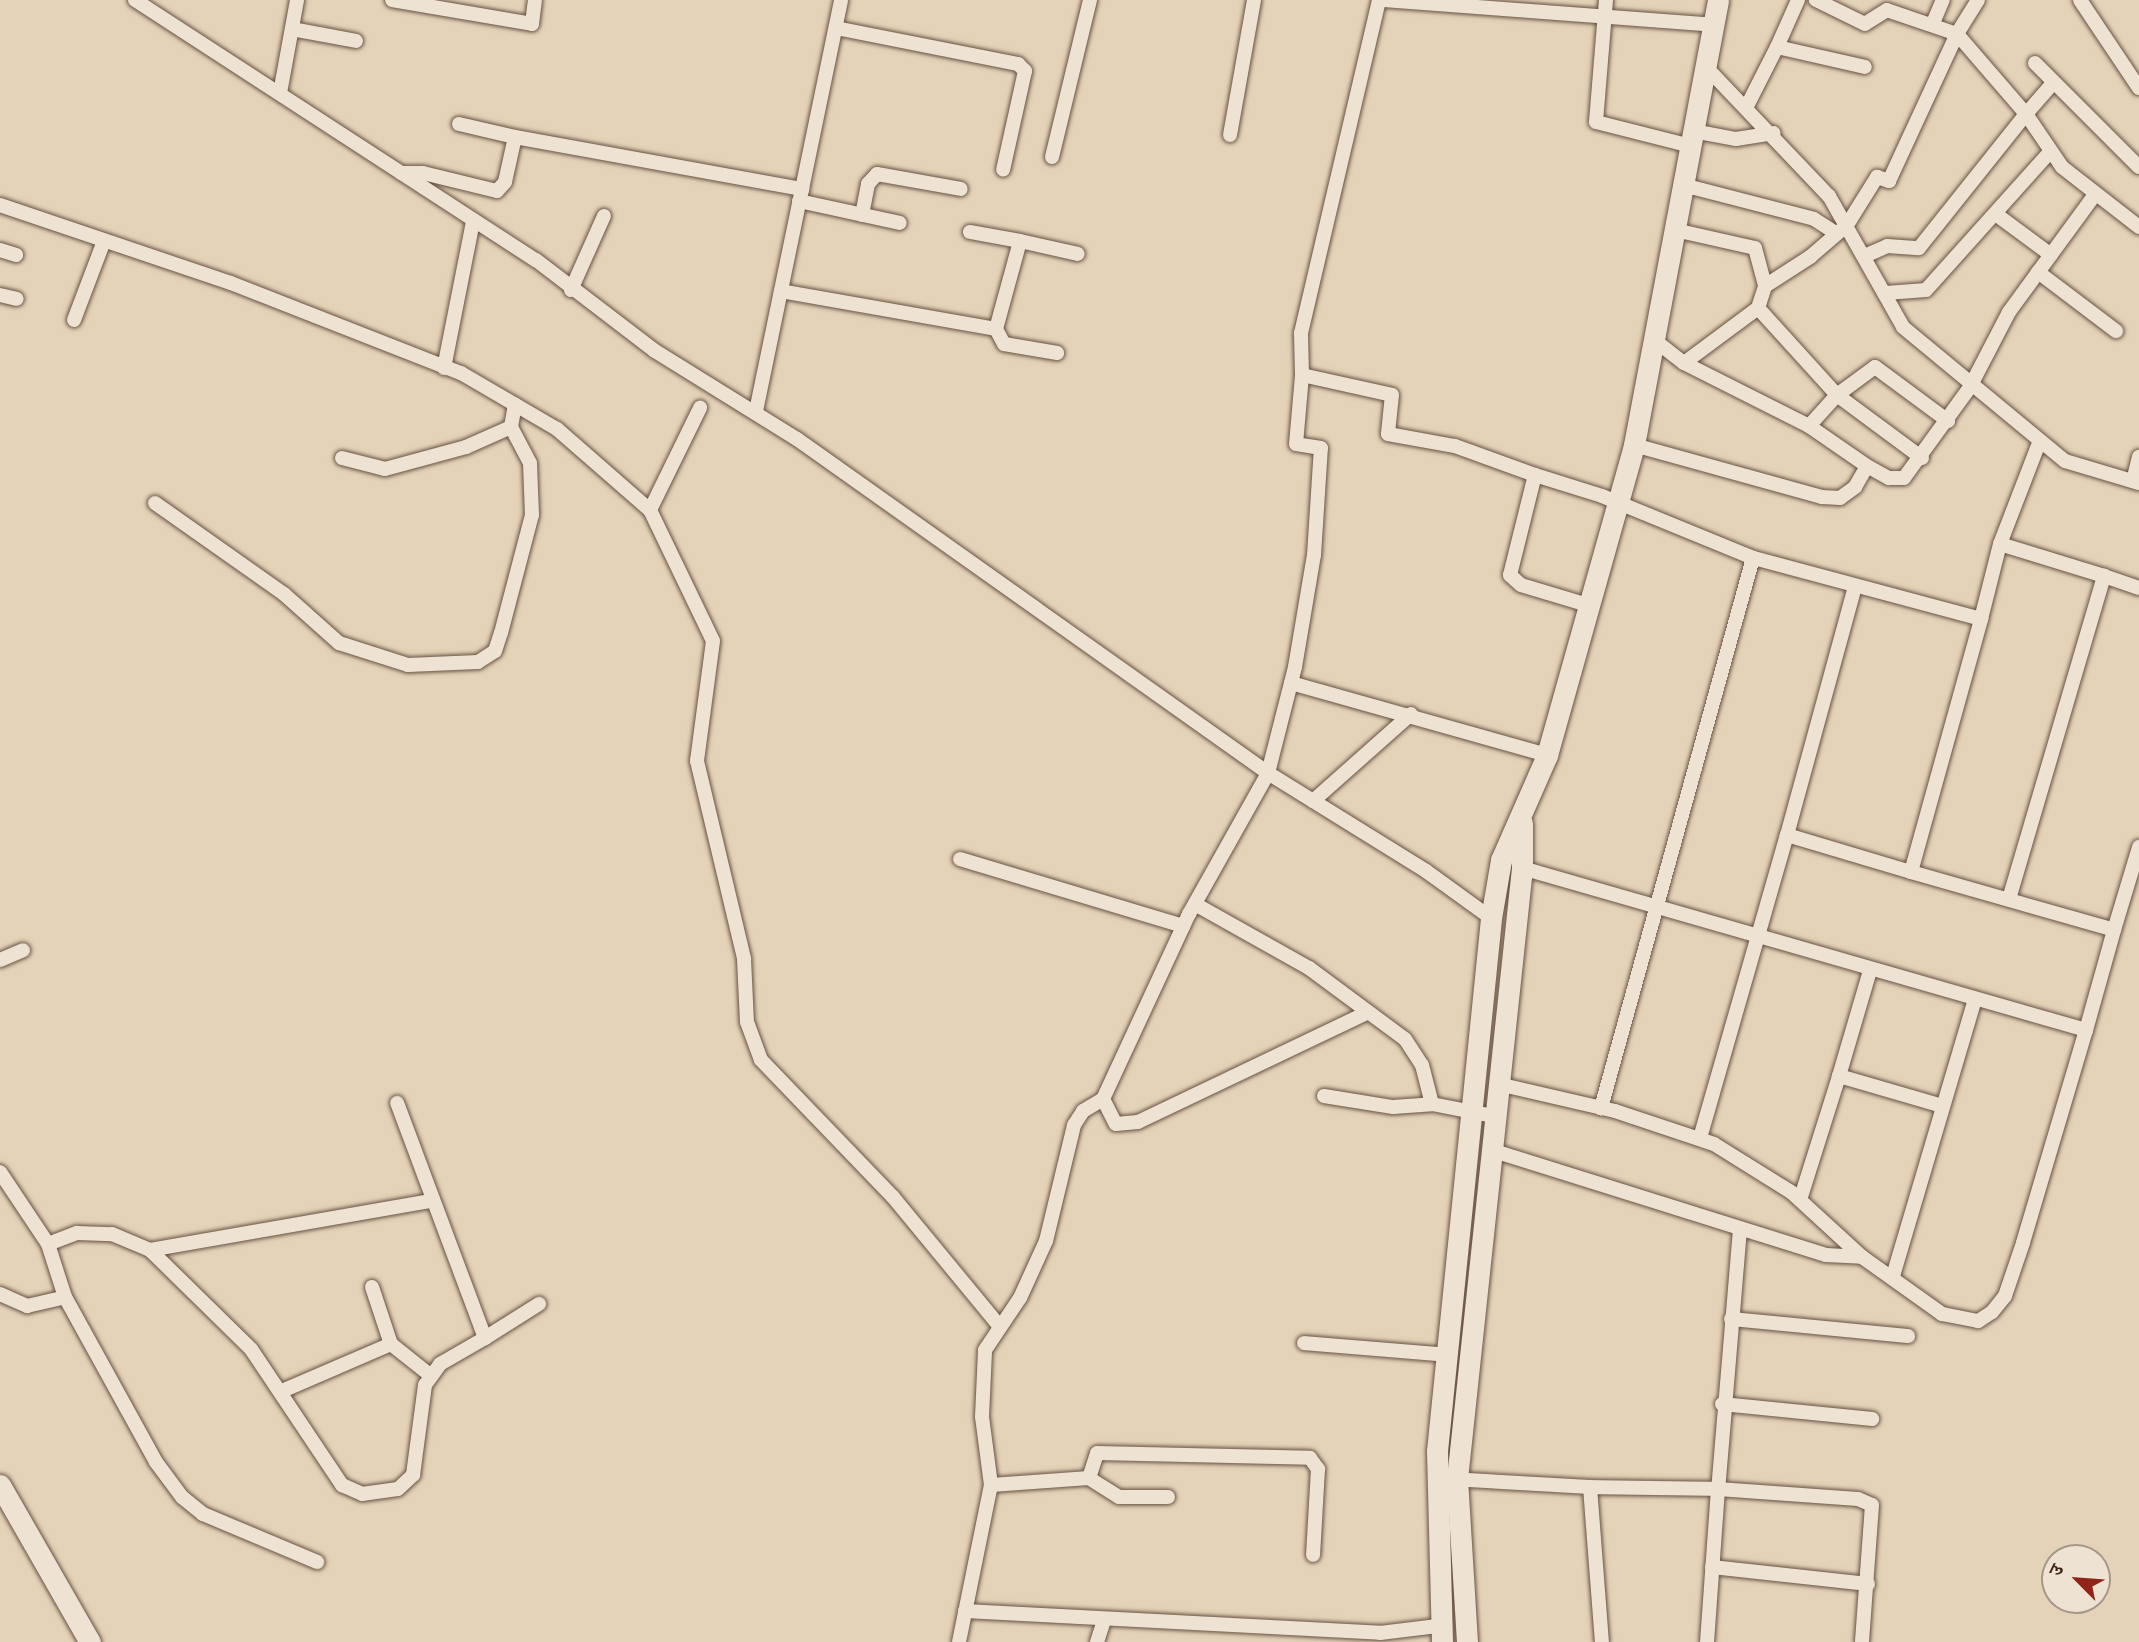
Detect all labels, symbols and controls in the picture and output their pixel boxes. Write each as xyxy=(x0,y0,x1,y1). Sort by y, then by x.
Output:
north arrow xyxy=(2041,1544,2111,1614)
text: उ xyxy=(2048,1562,2069,1579)

